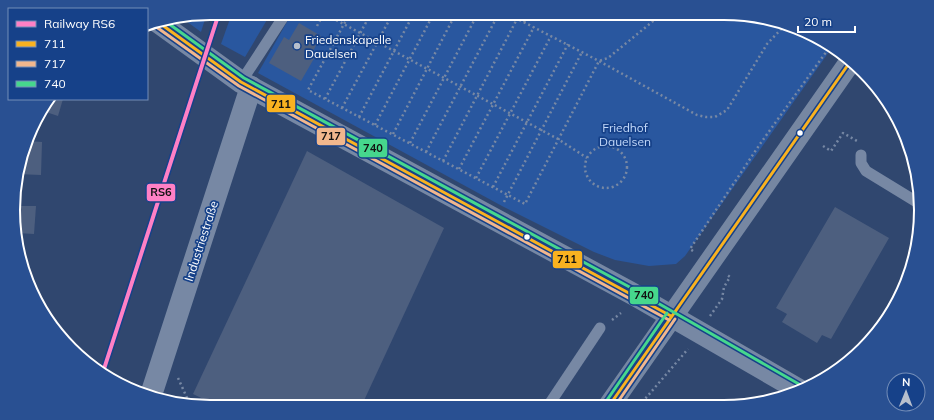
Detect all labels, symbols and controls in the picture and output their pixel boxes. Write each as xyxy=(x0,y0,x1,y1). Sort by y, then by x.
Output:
legend xyxy=(8,8,148,100)
scale bar xyxy=(798,8,855,34)
text: 20 m xyxy=(804,14,832,29)
text: Railway RS6 xyxy=(44,16,115,31)
place label: Friedenskapelle Dauelsen xyxy=(305,32,391,61)
text: 711 xyxy=(44,36,66,51)
marker: Friedenskapelle Dauelsen xyxy=(292,41,302,51)
text: 717 xyxy=(44,56,66,71)
text: 740 xyxy=(44,76,66,91)
line badge: 711 xyxy=(266,94,296,113)
text: 711 xyxy=(271,97,291,111)
park label: Friedhof Dauelsen xyxy=(599,120,651,149)
line badge: 717 xyxy=(316,127,346,146)
unlabelled marker xyxy=(795,128,805,138)
text: 717 xyxy=(321,129,341,143)
line badge: 740 xyxy=(358,138,388,158)
text: 740 xyxy=(363,141,383,155)
line badge: RS6 xyxy=(146,183,176,202)
text: RS6 xyxy=(150,185,172,199)
street label: Industriestraße xyxy=(181,199,221,283)
unlabelled marker xyxy=(522,232,532,242)
line badge: 711 xyxy=(552,250,583,269)
text: 711 xyxy=(557,252,577,266)
line badge: 740 xyxy=(629,286,659,305)
text: 740 xyxy=(634,288,654,302)
north arrow xyxy=(886,372,926,412)
text: N xyxy=(902,375,910,389)

